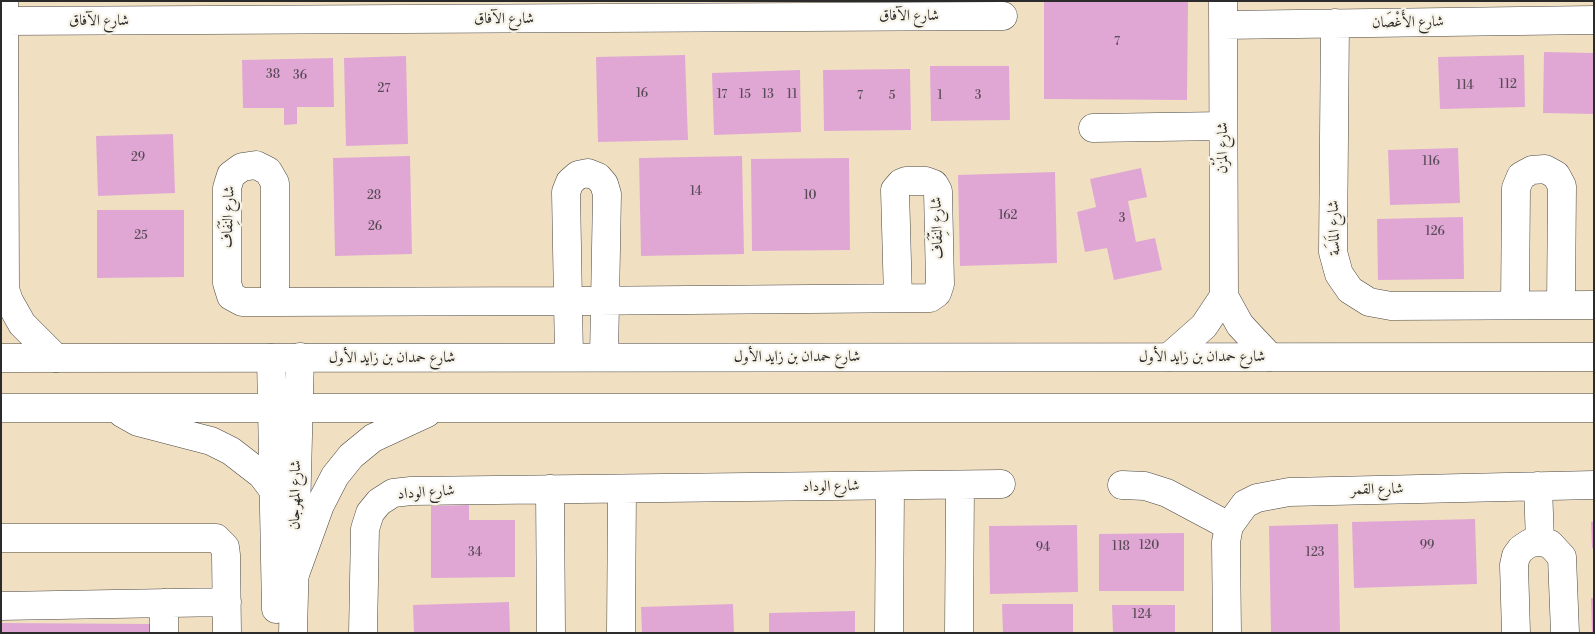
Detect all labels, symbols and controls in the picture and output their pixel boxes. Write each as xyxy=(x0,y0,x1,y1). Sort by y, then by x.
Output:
street label: شارع الآفاق xyxy=(879,7,939,25)
street label: شارع الآفاق xyxy=(474,10,534,28)
street label: شارع الآفاق xyxy=(69,12,129,30)
street label: شارع الأَغْصَان xyxy=(1372,13,1444,33)
house number: 7 xyxy=(1114,35,1120,49)
house number: 38 xyxy=(266,68,280,82)
house number: 36 xyxy=(293,69,307,83)
house number: 112 xyxy=(1499,78,1517,92)
house number: 114 xyxy=(1456,79,1474,93)
house number: 27 xyxy=(378,82,390,96)
house number: 16 xyxy=(636,87,648,101)
house number: 17 xyxy=(717,88,727,102)
house number: 15 xyxy=(739,88,751,102)
house number: 13 xyxy=(762,88,774,102)
house number: 11 xyxy=(787,88,797,102)
house number: 7 xyxy=(857,89,863,103)
house number: 5 xyxy=(889,89,895,103)
house number: 1 xyxy=(937,89,943,103)
house number: 3 xyxy=(975,89,981,103)
street label: شارع المُزْن xyxy=(1214,122,1232,174)
house number: 29 xyxy=(131,151,145,165)
house number: 116 xyxy=(1422,155,1440,169)
street label: شارع النِّفَاف xyxy=(219,185,239,249)
house number: 14 xyxy=(690,185,702,199)
house number: 28 xyxy=(367,189,381,203)
house number: 10 xyxy=(804,189,816,203)
street label: شارع النِّفَاف xyxy=(928,196,948,260)
street label: شارع المَاسَة xyxy=(1325,200,1345,256)
house number: 162 xyxy=(999,209,1017,223)
house number: 3 xyxy=(1119,212,1125,226)
house number: 26 xyxy=(368,220,382,234)
house number: 126 xyxy=(1425,225,1445,239)
house number: 25 xyxy=(134,229,148,243)
street label: شارع حمدان بن زايد الأول xyxy=(734,348,860,366)
street label: شارع حمدان بن زايد الأول xyxy=(1139,348,1265,366)
street label: شارع حمدان بن زايد الأول xyxy=(329,349,455,367)
street label: شارع المهرجان xyxy=(286,460,306,530)
street label: شارع الوداد xyxy=(802,478,860,496)
street label: شارع القمر xyxy=(1350,481,1404,499)
street label: شارع الوداد xyxy=(397,482,455,504)
house number: 120 xyxy=(1139,539,1159,553)
house number: 99 xyxy=(1420,539,1434,553)
house number: 118 xyxy=(1112,540,1130,554)
house number: 94 xyxy=(1036,541,1050,555)
house number: 34 xyxy=(468,546,482,560)
house number: 123 xyxy=(1306,546,1324,560)
house number: 124 xyxy=(1132,608,1152,622)

